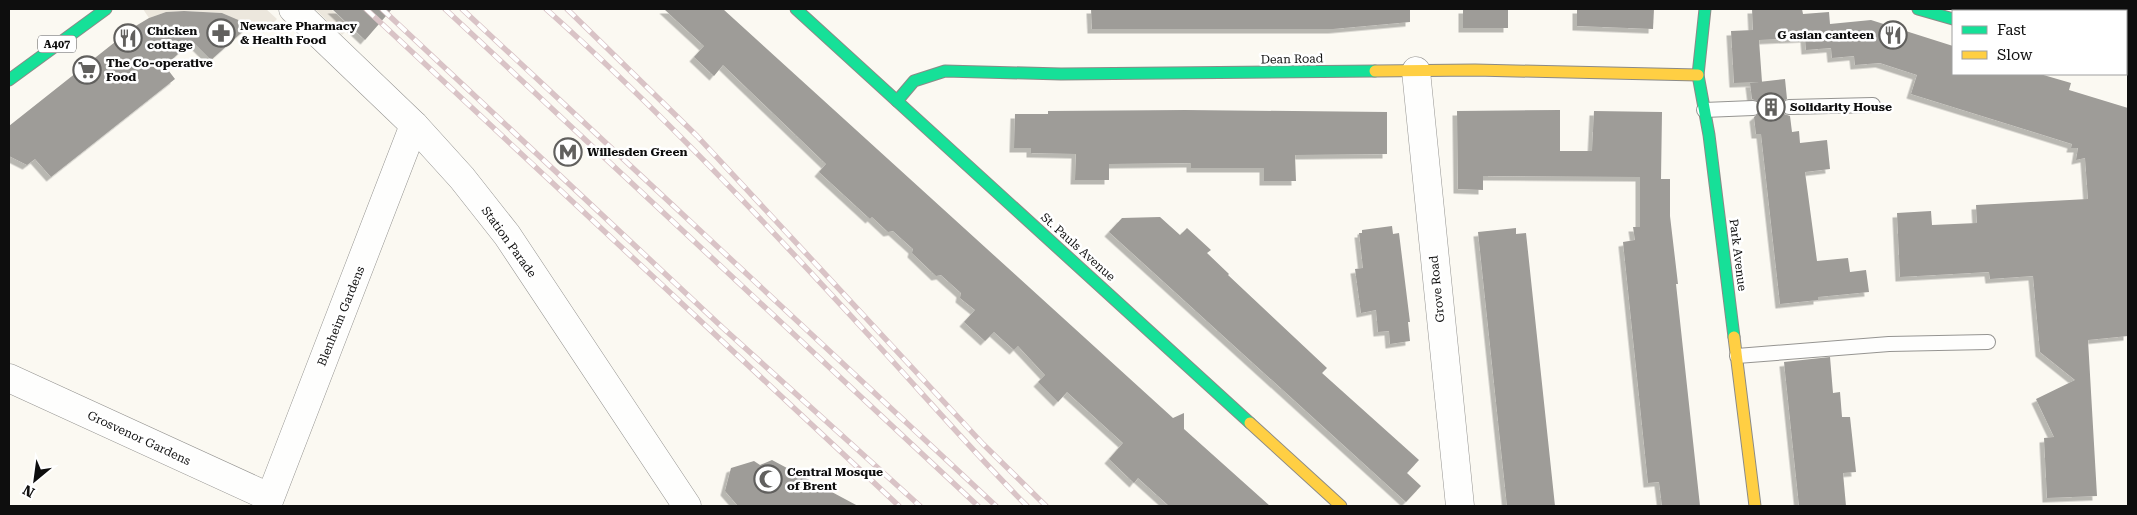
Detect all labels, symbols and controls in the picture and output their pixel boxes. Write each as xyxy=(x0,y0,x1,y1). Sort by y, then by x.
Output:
legend xyxy=(1952,10,2127,75)
pharmacy icon: Newcare Pharmacy & Health Food xyxy=(206,18,236,48)
place label: Newcare Pharmacy & Health Food xyxy=(240,19,358,47)
restaurant icon: G asian canteen xyxy=(1878,20,1908,50)
text: Fast xyxy=(1997,21,2027,39)
restaurant icon: Chicken cottage xyxy=(113,23,143,53)
place label: Chicken cottage xyxy=(147,24,197,52)
place label: G asian canteen xyxy=(1777,28,1874,42)
road number: A407 xyxy=(38,36,76,52)
text: Slow xyxy=(1997,46,2033,64)
street label: Dean Road xyxy=(1261,51,1324,67)
supermarket icon: The Co-operative Food xyxy=(72,55,102,85)
place label: The Co-operative Food xyxy=(106,56,213,84)
building icon: Solidarity House xyxy=(1756,92,1786,122)
place label: Solidarity House xyxy=(1790,100,1892,114)
metro station icon: Willesden Green xyxy=(553,137,583,167)
place label: Willesden Green xyxy=(587,145,688,159)
street label: Station Parade xyxy=(479,204,540,280)
street label: St. Pauls Avenue xyxy=(1038,210,1118,284)
street label: Park Avenue xyxy=(1727,218,1749,292)
street label: Grove Road xyxy=(1426,255,1447,323)
street label: Blenheim Gardens xyxy=(315,264,368,368)
street label: Grosvenor Gardens xyxy=(85,408,193,468)
north arrow xyxy=(10,455,60,505)
mosque icon: Central Mosque of Brent xyxy=(753,464,783,494)
place label: Central Mosque of Brent xyxy=(787,465,883,493)
text: N xyxy=(20,482,37,501)

